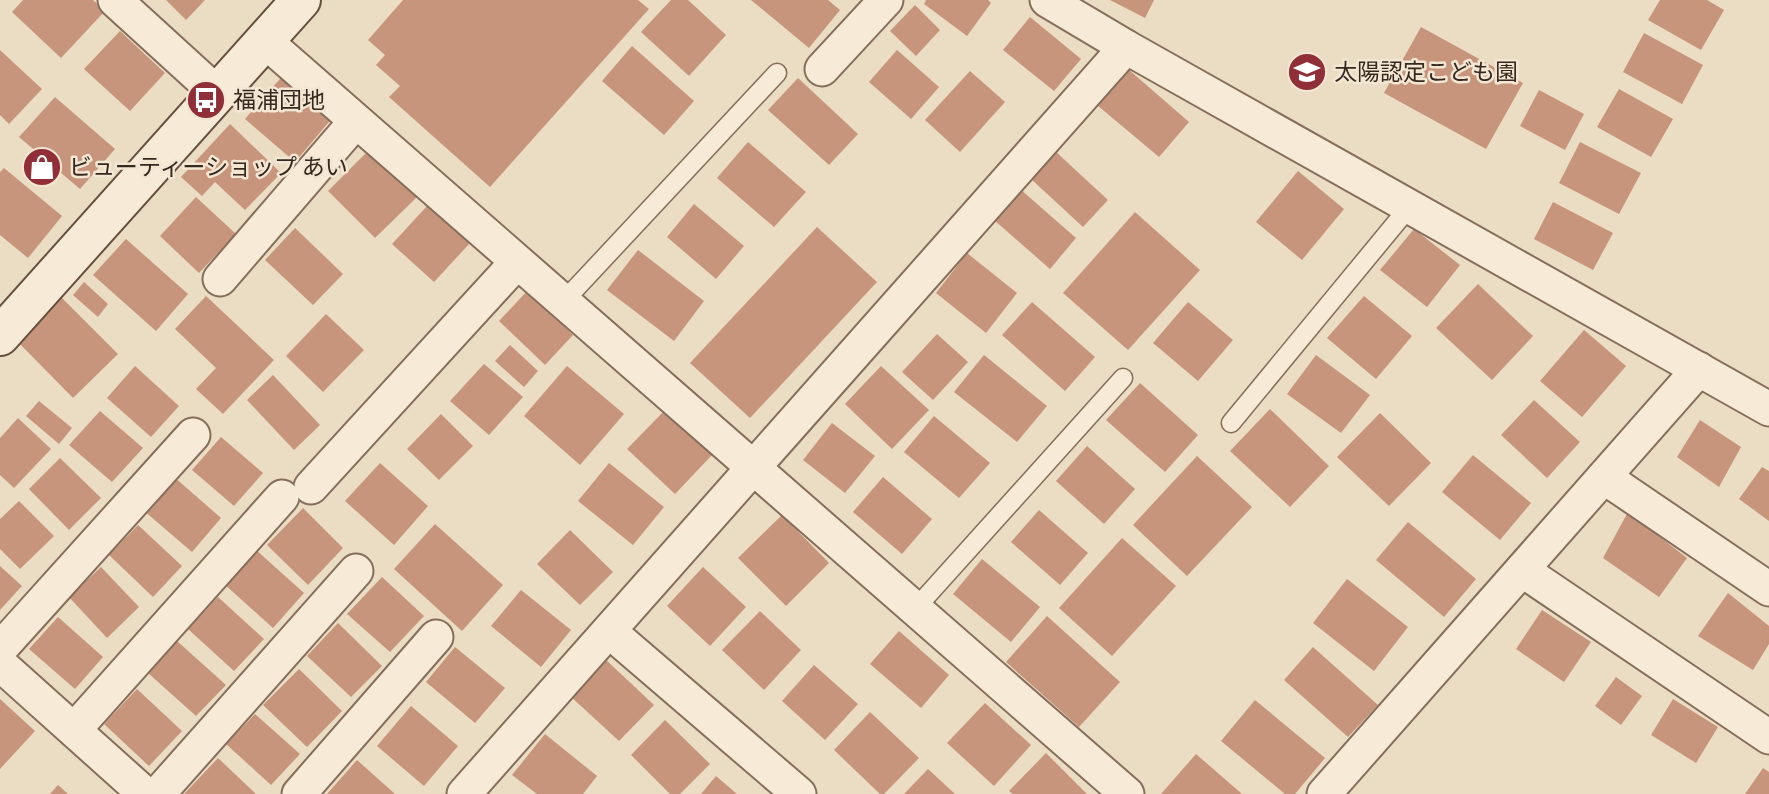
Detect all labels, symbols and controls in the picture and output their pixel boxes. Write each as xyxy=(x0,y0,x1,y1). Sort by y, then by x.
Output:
school or university icon: 太陽認定こども園 xyxy=(1286,51,1328,93)
place label: 太陽認定こども園 xyxy=(1334,58,1518,86)
bus stop icon: 福浦団地 xyxy=(185,79,227,121)
place label: 福浦団地 xyxy=(233,86,325,114)
shop icon: ビューティーショップ あい xyxy=(21,146,63,188)
place label: ビューティーショップ あい xyxy=(69,153,348,181)

